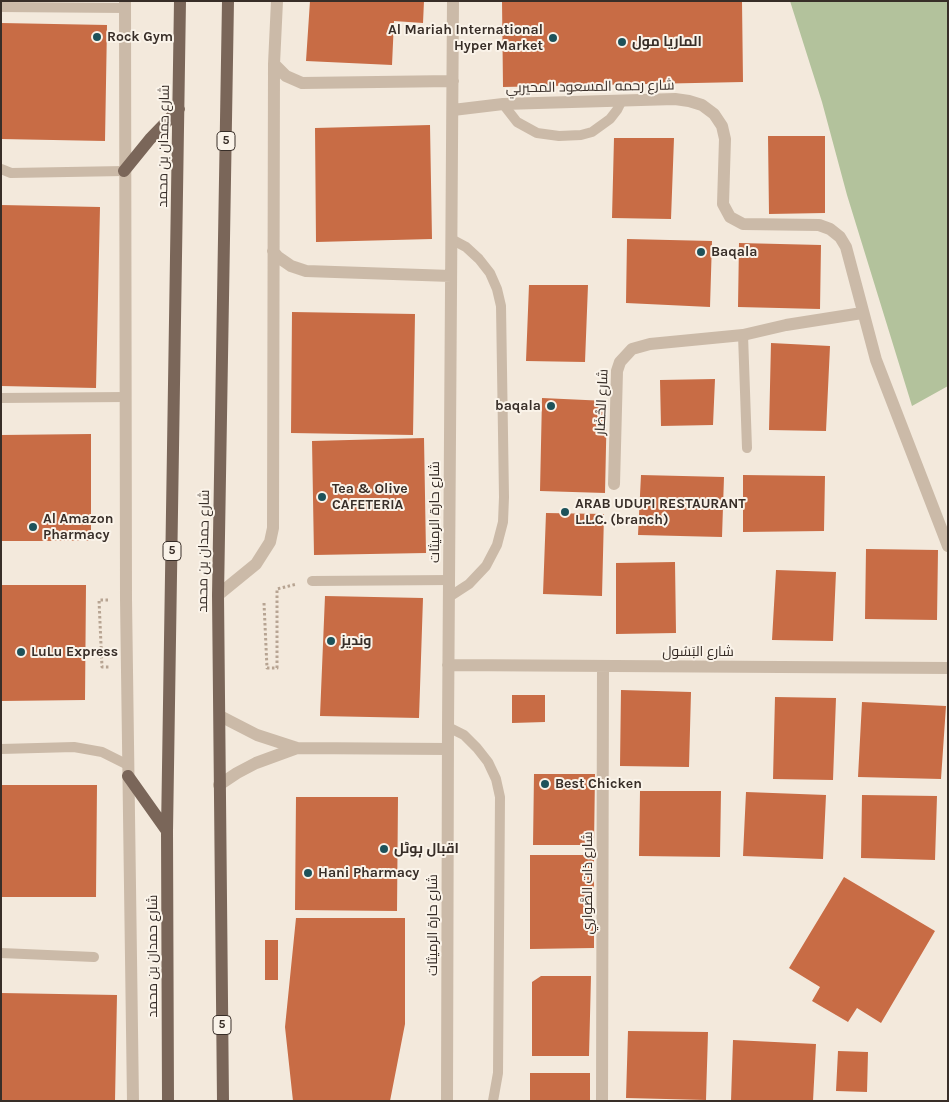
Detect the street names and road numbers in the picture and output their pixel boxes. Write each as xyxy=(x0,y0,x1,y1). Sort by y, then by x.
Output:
street label: شارع رحمه المسعود المحيربي xyxy=(505,77,675,97)
street label: شارع حمدان بن محمد xyxy=(155,84,173,208)
road number: 5 xyxy=(217,132,235,150)
street label: شارع الحْضَار xyxy=(592,368,612,436)
street label: شارع حارة الرميثات xyxy=(427,461,443,563)
street label: شارع حمدان بن محمد xyxy=(195,489,213,613)
road number: 5 xyxy=(163,542,181,560)
street label: شارع البَسُول xyxy=(662,644,734,660)
street label: شارع ذات الصَّواري xyxy=(580,832,596,934)
street label: شارع حارة الرميثات xyxy=(425,874,441,976)
street label: شارع حمدان بن محمد xyxy=(145,895,161,1017)
road number: 5 xyxy=(213,1016,231,1034)

